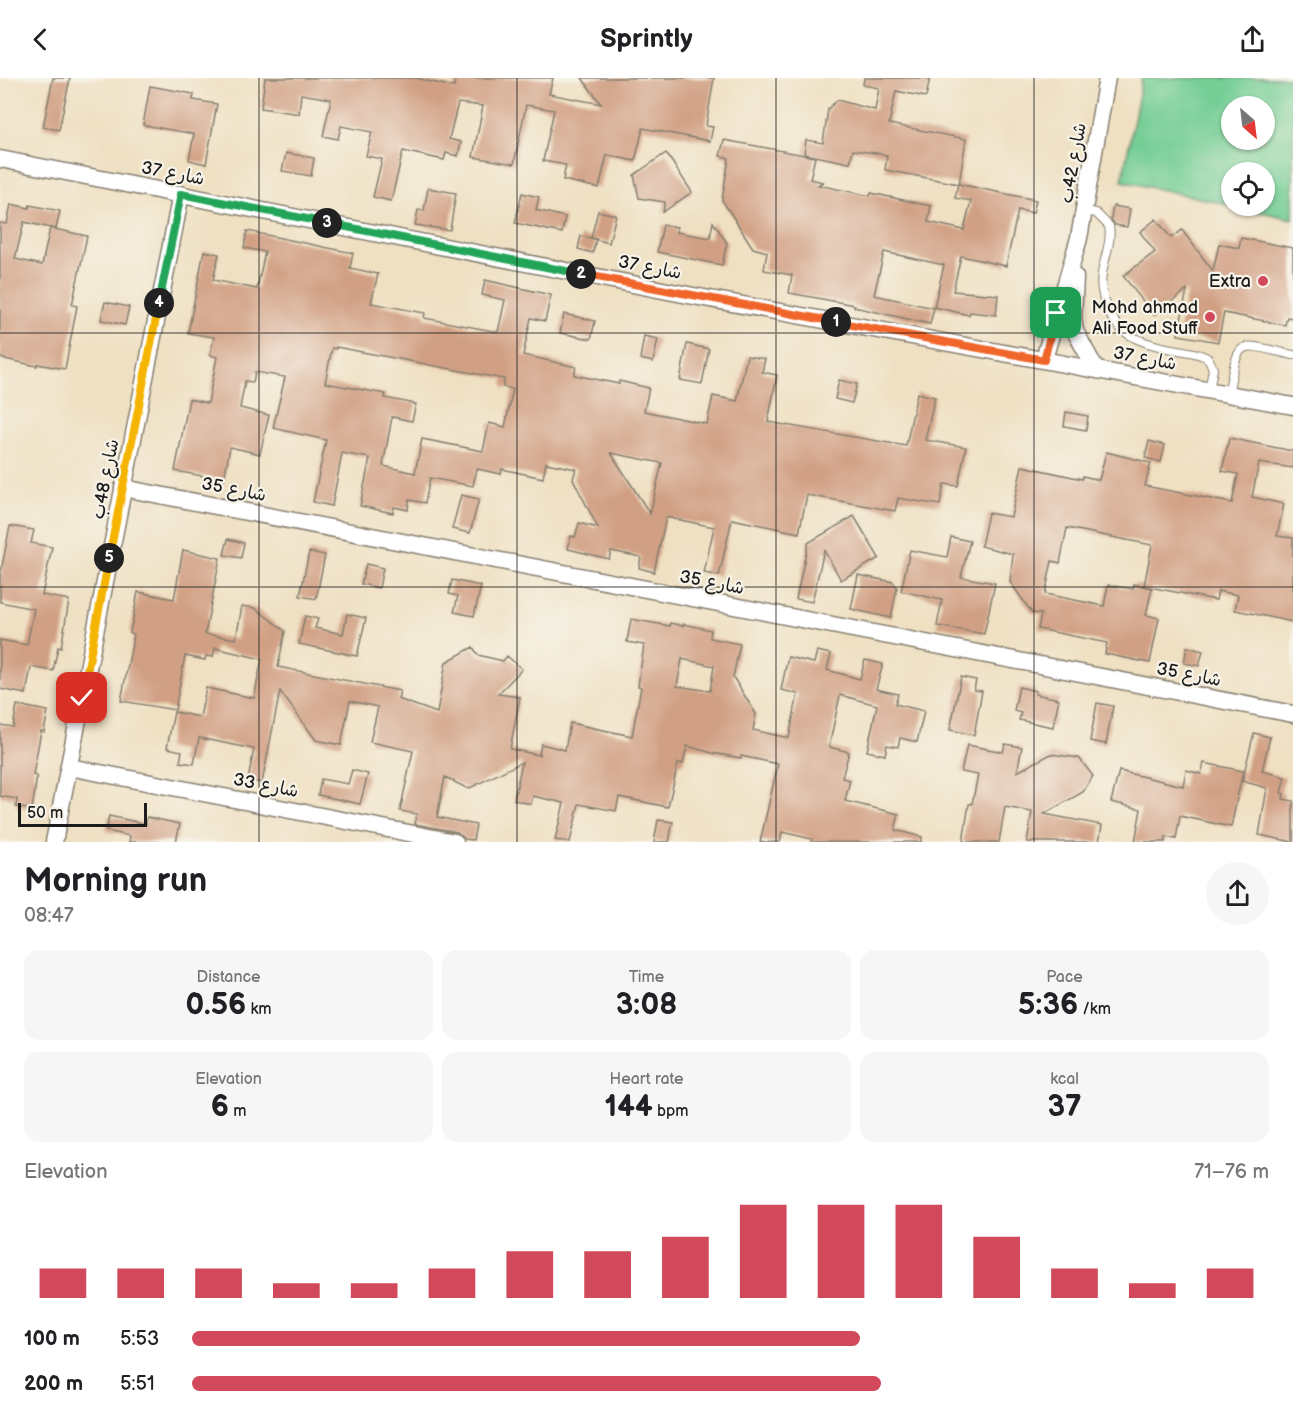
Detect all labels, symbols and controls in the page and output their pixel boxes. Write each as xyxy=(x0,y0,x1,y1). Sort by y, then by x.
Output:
icon: back xyxy=(24,23,57,56)
text: Sprintly xyxy=(600,23,693,55)
icon: share xyxy=(1236,23,1269,56)
north arrow xyxy=(1221,96,1275,150)
map controls xyxy=(1221,96,1275,216)
street label: شارع 42ب xyxy=(1056,121,1092,205)
street label: شارع 37 xyxy=(139,157,206,191)
button: locate xyxy=(1221,162,1275,216)
pin: 3 xyxy=(312,208,342,238)
text: 3 xyxy=(322,213,332,232)
street label: شارع 37 xyxy=(616,251,683,285)
pin: 2 xyxy=(566,259,596,289)
text: 2 xyxy=(576,264,586,283)
place label: Extra xyxy=(1209,271,1251,292)
marker: Extra xyxy=(1256,274,1270,288)
pin xyxy=(1030,287,1081,338)
pin: 4 xyxy=(144,288,174,318)
text: 4 xyxy=(154,293,164,312)
icon: arrive xyxy=(1039,296,1072,329)
place label: Mohd ahmad Ali Food Stuff xyxy=(1092,297,1198,339)
pin: 1 xyxy=(821,307,851,337)
marker: Mohd ahmad Ali Food Stuff xyxy=(1203,310,1217,324)
text: 1 xyxy=(833,312,839,331)
street label: شارع 37 xyxy=(1111,342,1178,376)
street label: شارع 48ب xyxy=(87,437,125,521)
street label: شارع 35 xyxy=(200,473,268,507)
pin: 5 xyxy=(94,543,124,573)
text: 5 xyxy=(104,548,114,567)
street label: شارع 35 xyxy=(678,566,746,600)
street label: شارع 35 xyxy=(1155,658,1223,692)
pin xyxy=(56,672,107,723)
icon: check xyxy=(65,681,98,714)
street label: شارع 33 xyxy=(231,769,300,803)
scale bar xyxy=(18,800,147,828)
text: 50 m xyxy=(27,804,63,823)
text: Morning run xyxy=(24,861,207,901)
button: share xyxy=(1206,862,1269,925)
text: 08:47 xyxy=(24,904,73,928)
text: Distance xyxy=(197,968,260,987)
text: Time xyxy=(629,968,664,987)
text: Pace xyxy=(1046,968,1083,987)
text: 0.56 xyxy=(185,987,246,1023)
text: 3:08 xyxy=(616,987,677,1023)
text: 5:36 xyxy=(1018,987,1078,1023)
text: km xyxy=(246,1000,272,1019)
text: /km xyxy=(1078,1000,1111,1019)
text: Elevation xyxy=(195,1070,262,1089)
text: Heart rate xyxy=(610,1070,683,1089)
text: kcal xyxy=(1050,1070,1079,1089)
text: 6 xyxy=(211,1089,229,1125)
text: 144 xyxy=(605,1089,653,1125)
text: 37 xyxy=(1047,1089,1082,1125)
text: m xyxy=(229,1102,246,1121)
text: bpm xyxy=(653,1102,688,1121)
text: Elevation xyxy=(24,1160,107,1184)
text: 71–76 m xyxy=(1194,1160,1269,1184)
text: 100 m xyxy=(24,1327,80,1351)
text: 5:53 xyxy=(120,1327,159,1351)
text: 200 m xyxy=(24,1372,83,1396)
text: 5:51 xyxy=(120,1372,155,1396)

